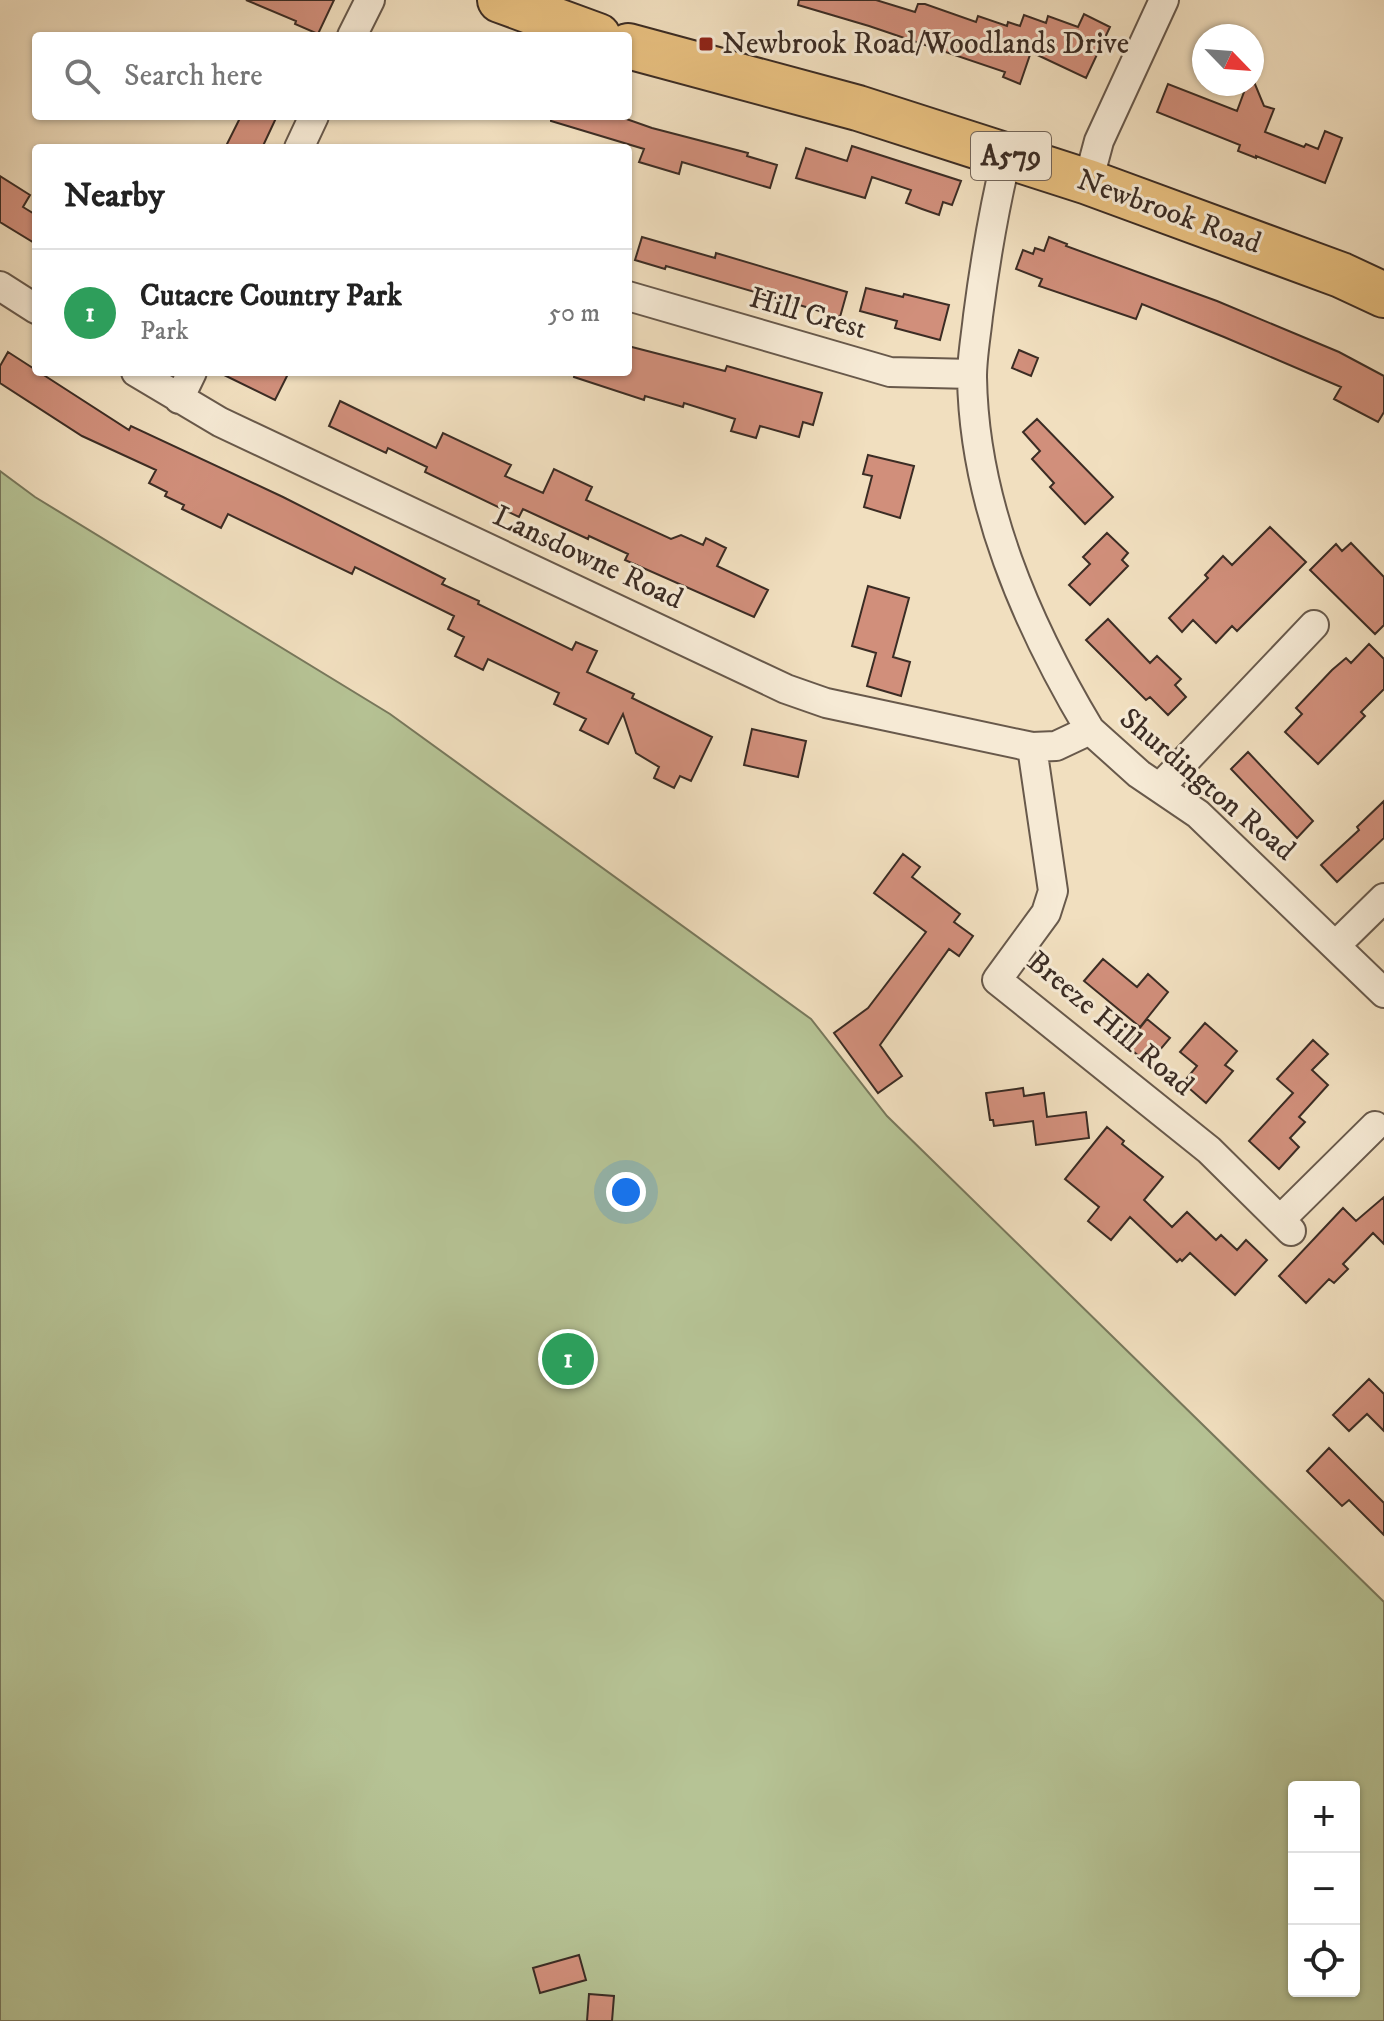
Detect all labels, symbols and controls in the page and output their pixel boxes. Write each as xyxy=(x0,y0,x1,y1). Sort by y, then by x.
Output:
north arrow xyxy=(1192,24,1264,96)
place label: Newbrook Road/Woodlands Drive xyxy=(722,26,1129,63)
search box xyxy=(32,32,632,120)
marker: Newbrook Road/Woodlands Drive xyxy=(697,35,715,53)
icon: search xyxy=(60,54,104,98)
text: Search here xyxy=(124,58,263,95)
road number: A579 xyxy=(971,132,1051,180)
street label: Newbrook Road xyxy=(1072,162,1266,262)
text: Nearby xyxy=(64,175,165,217)
text: Cutacre Country Park xyxy=(140,278,402,315)
street label: Hill Crest xyxy=(745,280,871,348)
text: 1 xyxy=(85,297,95,330)
text: 50 m xyxy=(548,297,600,330)
text: Park xyxy=(140,315,189,348)
street label: Lansdowne Road xyxy=(487,498,689,618)
street label: Shurdington Road xyxy=(1112,701,1303,869)
street label: Breeze Hill Road xyxy=(1019,944,1201,1104)
your location xyxy=(606,1172,646,1212)
pin: 1 xyxy=(542,1329,594,1389)
map controls xyxy=(1288,1781,1360,1997)
button: + xyxy=(1288,1781,1360,1853)
button: − xyxy=(1288,1853,1360,1925)
button: locate xyxy=(1288,1925,1360,1997)

